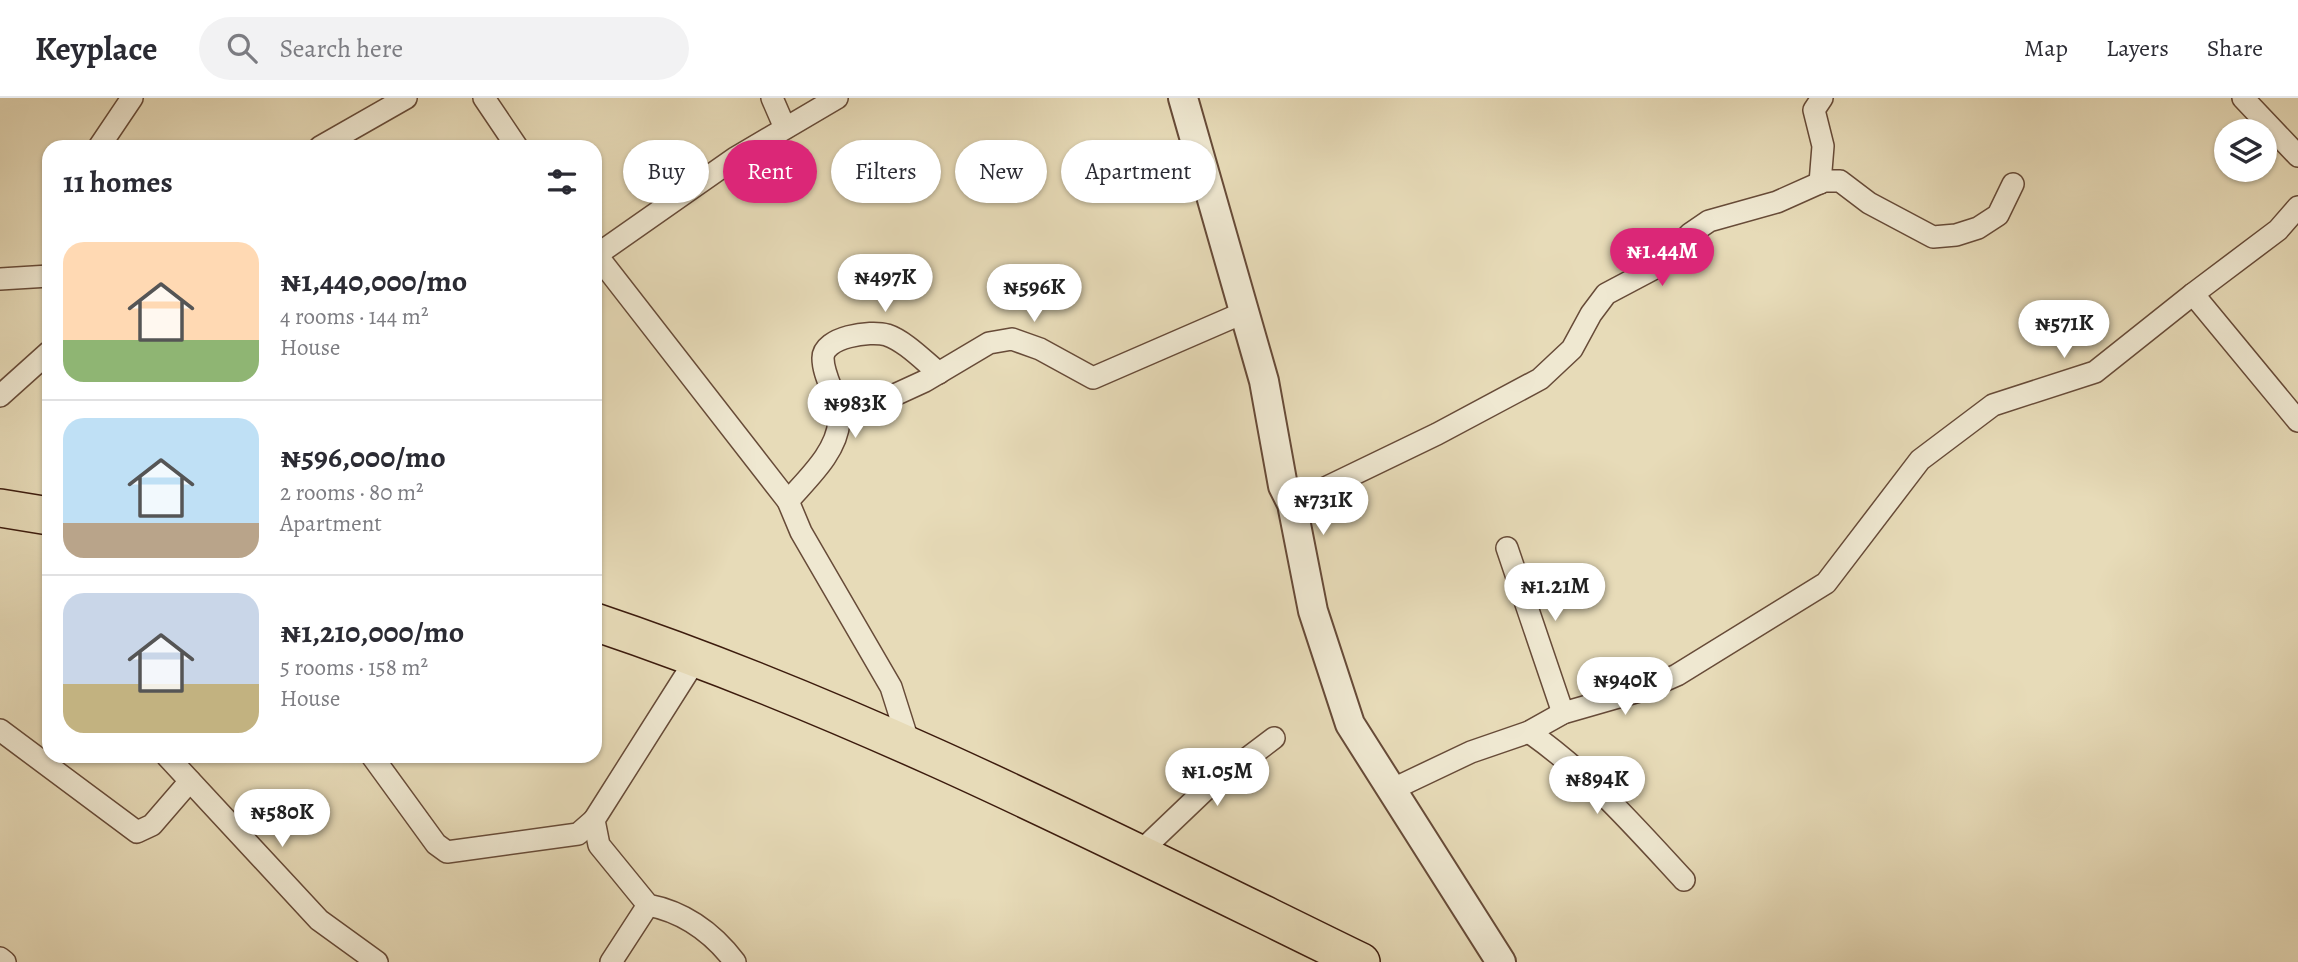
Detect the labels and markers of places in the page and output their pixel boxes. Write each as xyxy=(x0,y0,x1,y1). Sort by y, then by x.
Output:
pin: ₦1.44M xyxy=(1605,228,1719,288)
pin: ₦497K xyxy=(836,254,934,314)
pin: ₦596K xyxy=(985,264,1083,324)
pin: ₦571K xyxy=(2015,300,2113,360)
pin: ₦983K xyxy=(806,380,904,440)
pin: ₦731K xyxy=(1274,478,1372,537)
pin: ₦1.21M xyxy=(1498,564,1612,623)
pin: ₦940K xyxy=(1576,658,1674,717)
pin: ₦1.05M xyxy=(1160,748,1274,808)
pin: ₦894K xyxy=(1548,756,1646,816)
pin: ₦580K xyxy=(233,790,331,849)

